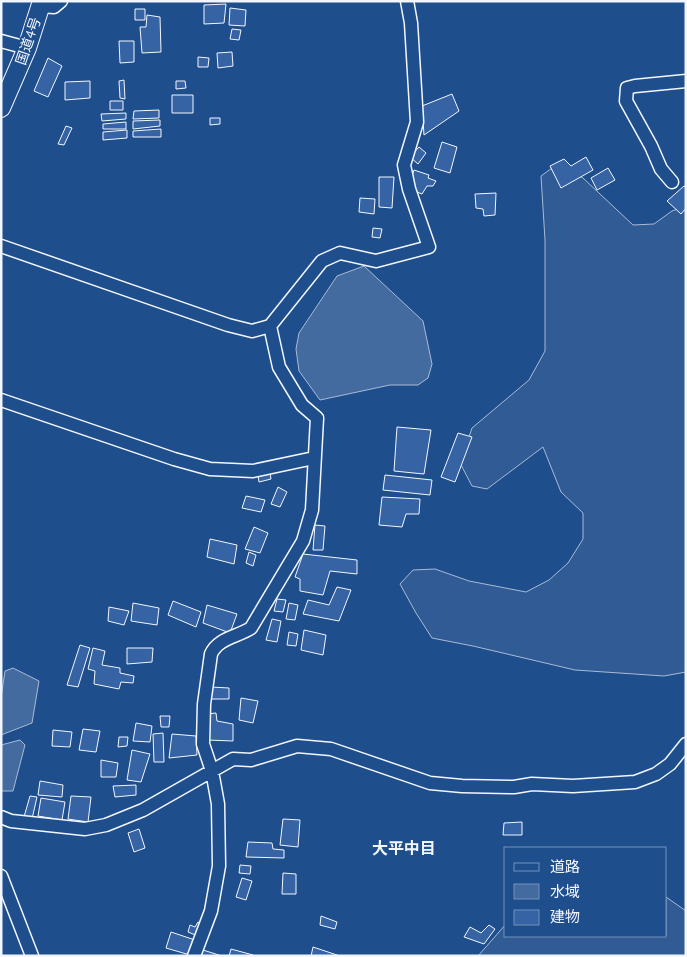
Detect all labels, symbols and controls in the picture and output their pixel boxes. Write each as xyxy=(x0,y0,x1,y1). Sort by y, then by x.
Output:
street label: 国道4号 xyxy=(11,15,45,67)
district label: 大平中目 xyxy=(372,838,436,858)
legend xyxy=(504,847,667,937)
text: 道路 xyxy=(550,857,580,876)
text: 水域 xyxy=(550,882,580,901)
text: 建物 xyxy=(550,907,580,926)

